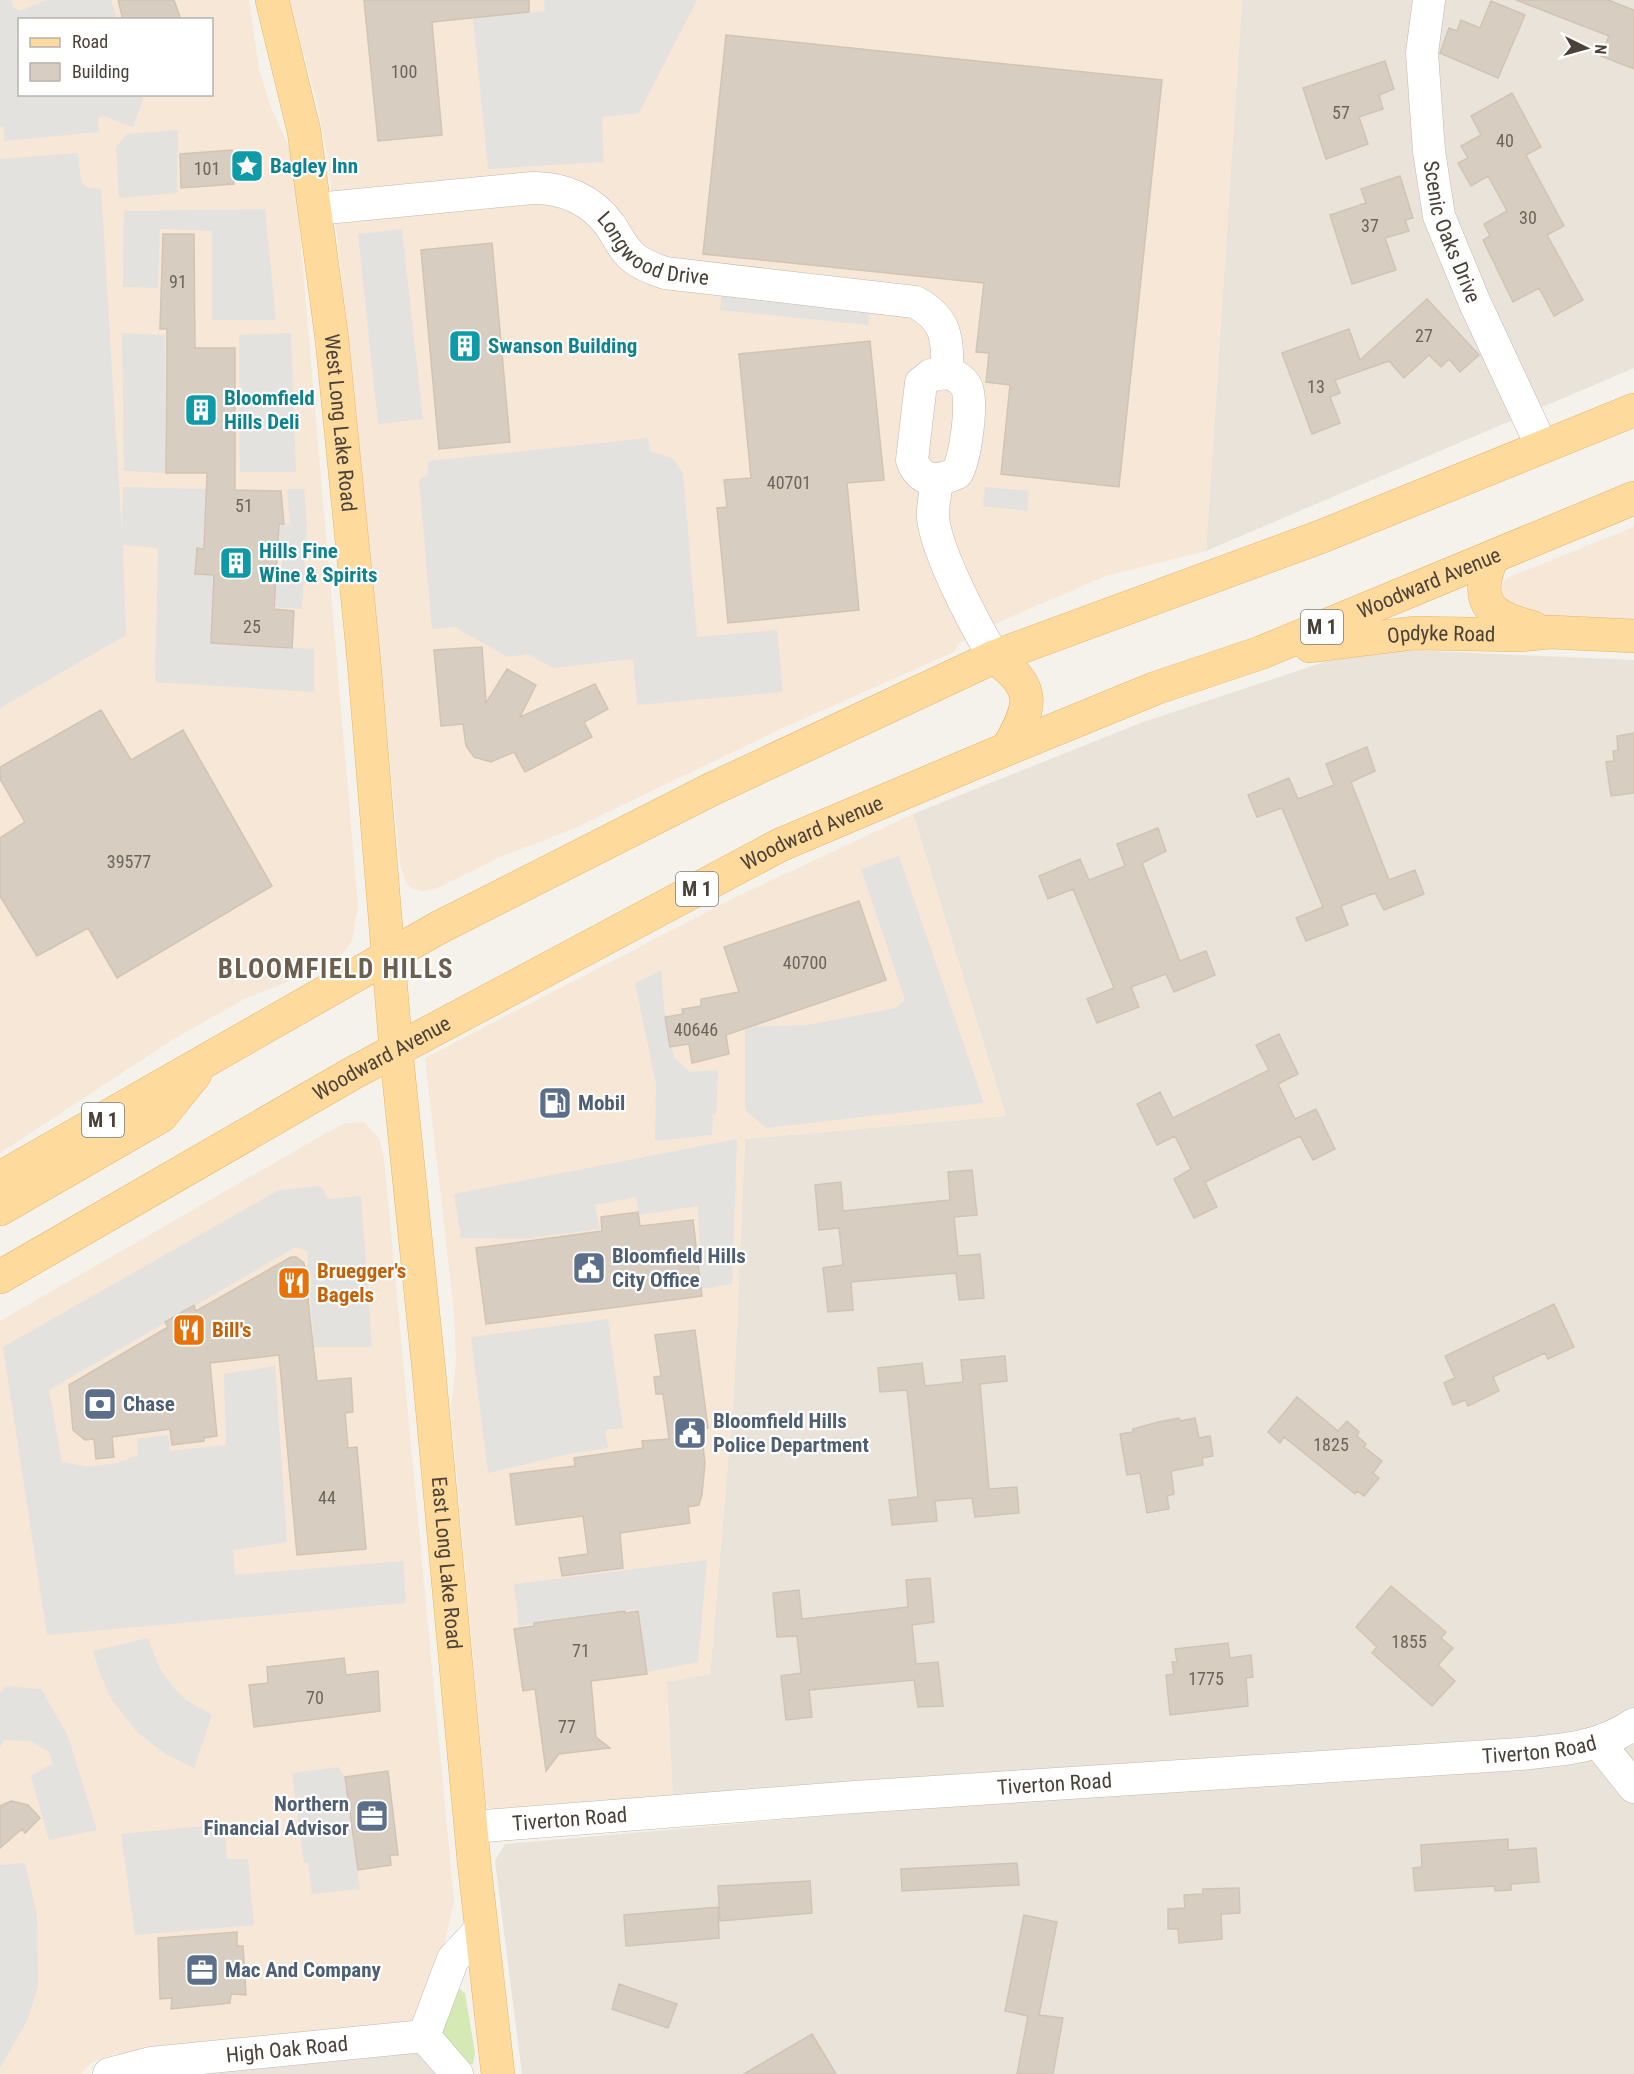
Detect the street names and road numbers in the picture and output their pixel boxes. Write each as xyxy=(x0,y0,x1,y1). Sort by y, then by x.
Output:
street label: Scenic Oaks Drive xyxy=(1419,159,1485,306)
street label: Longwood Drive xyxy=(592,207,710,290)
street label: West Long Lake Road xyxy=(319,333,361,513)
street label: Woodward Avenue xyxy=(1354,543,1504,623)
road number: M 1 xyxy=(1301,610,1343,644)
street label: Opdyke Road xyxy=(1386,621,1496,648)
street label: Woodward Avenue xyxy=(737,791,887,875)
road number: M 1 xyxy=(676,872,718,906)
street label: Woodward Avenue xyxy=(309,1011,455,1105)
road number: M 1 xyxy=(82,1103,124,1137)
street label: East Long Lake Road xyxy=(427,1476,466,1650)
street label: Tiverton Road xyxy=(1481,1731,1599,1768)
street label: Tiverton Road xyxy=(996,1768,1113,1800)
street label: Tiverton Road xyxy=(511,1803,628,1836)
street label: High Oak Road xyxy=(225,2032,349,2068)

